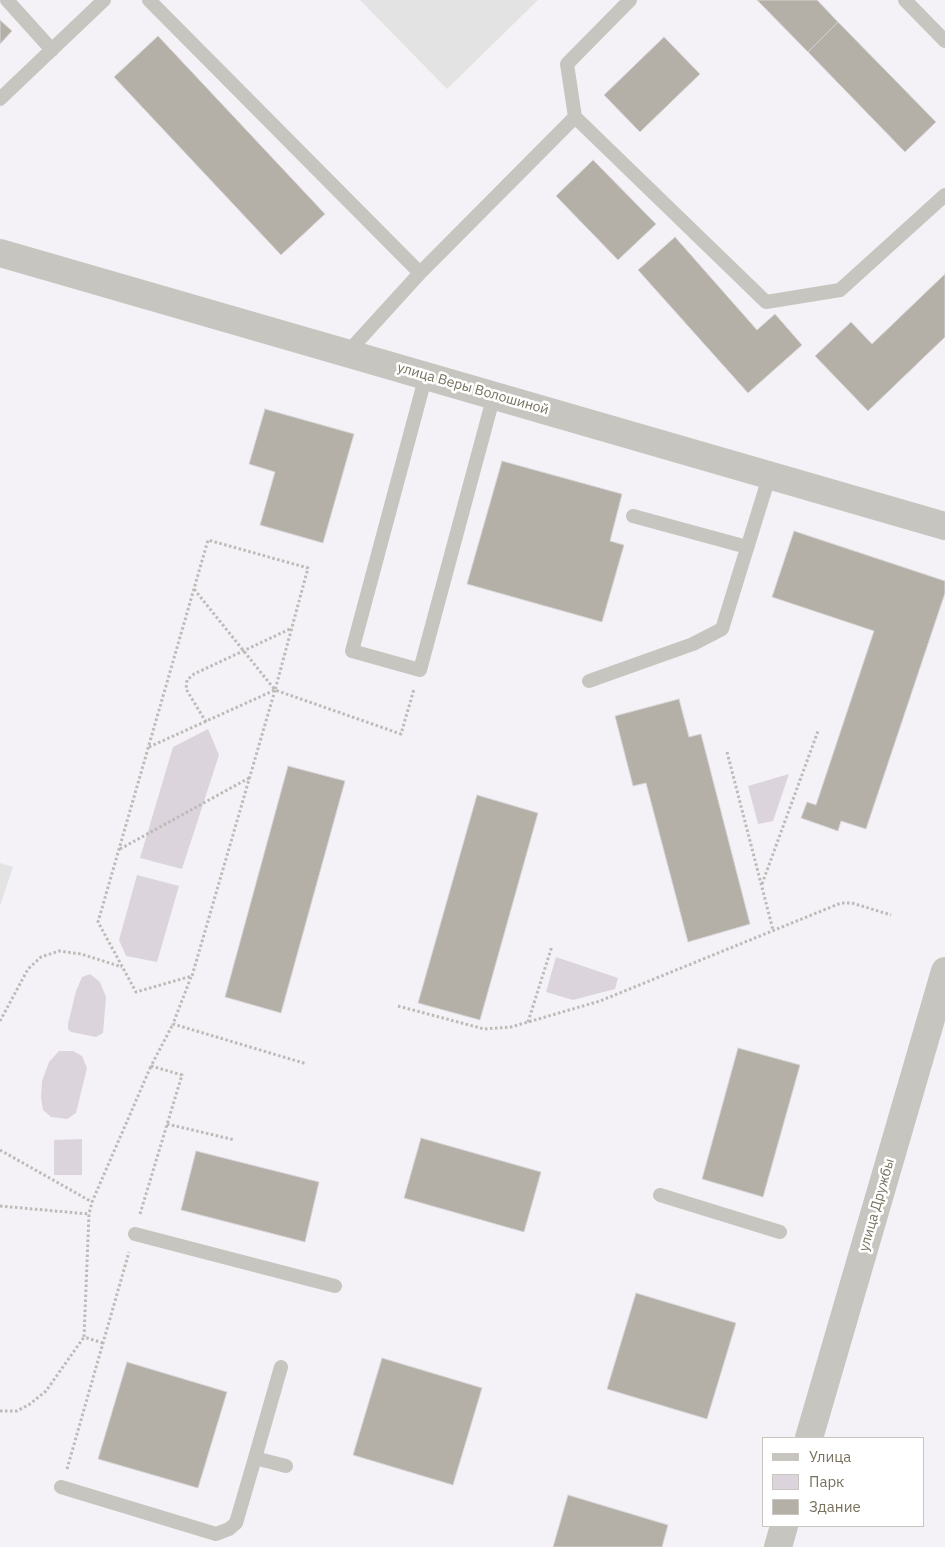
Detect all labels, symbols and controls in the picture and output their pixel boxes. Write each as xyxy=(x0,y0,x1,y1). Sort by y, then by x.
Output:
street label: улица Веры Волошиной xyxy=(395,359,551,419)
street label: улица Дружбы xyxy=(856,1156,898,1254)
legend xyxy=(762,1437,925,1527)
text: Улица xyxy=(809,1447,851,1466)
text: Парк xyxy=(809,1472,844,1491)
text: Здание xyxy=(809,1497,861,1516)

